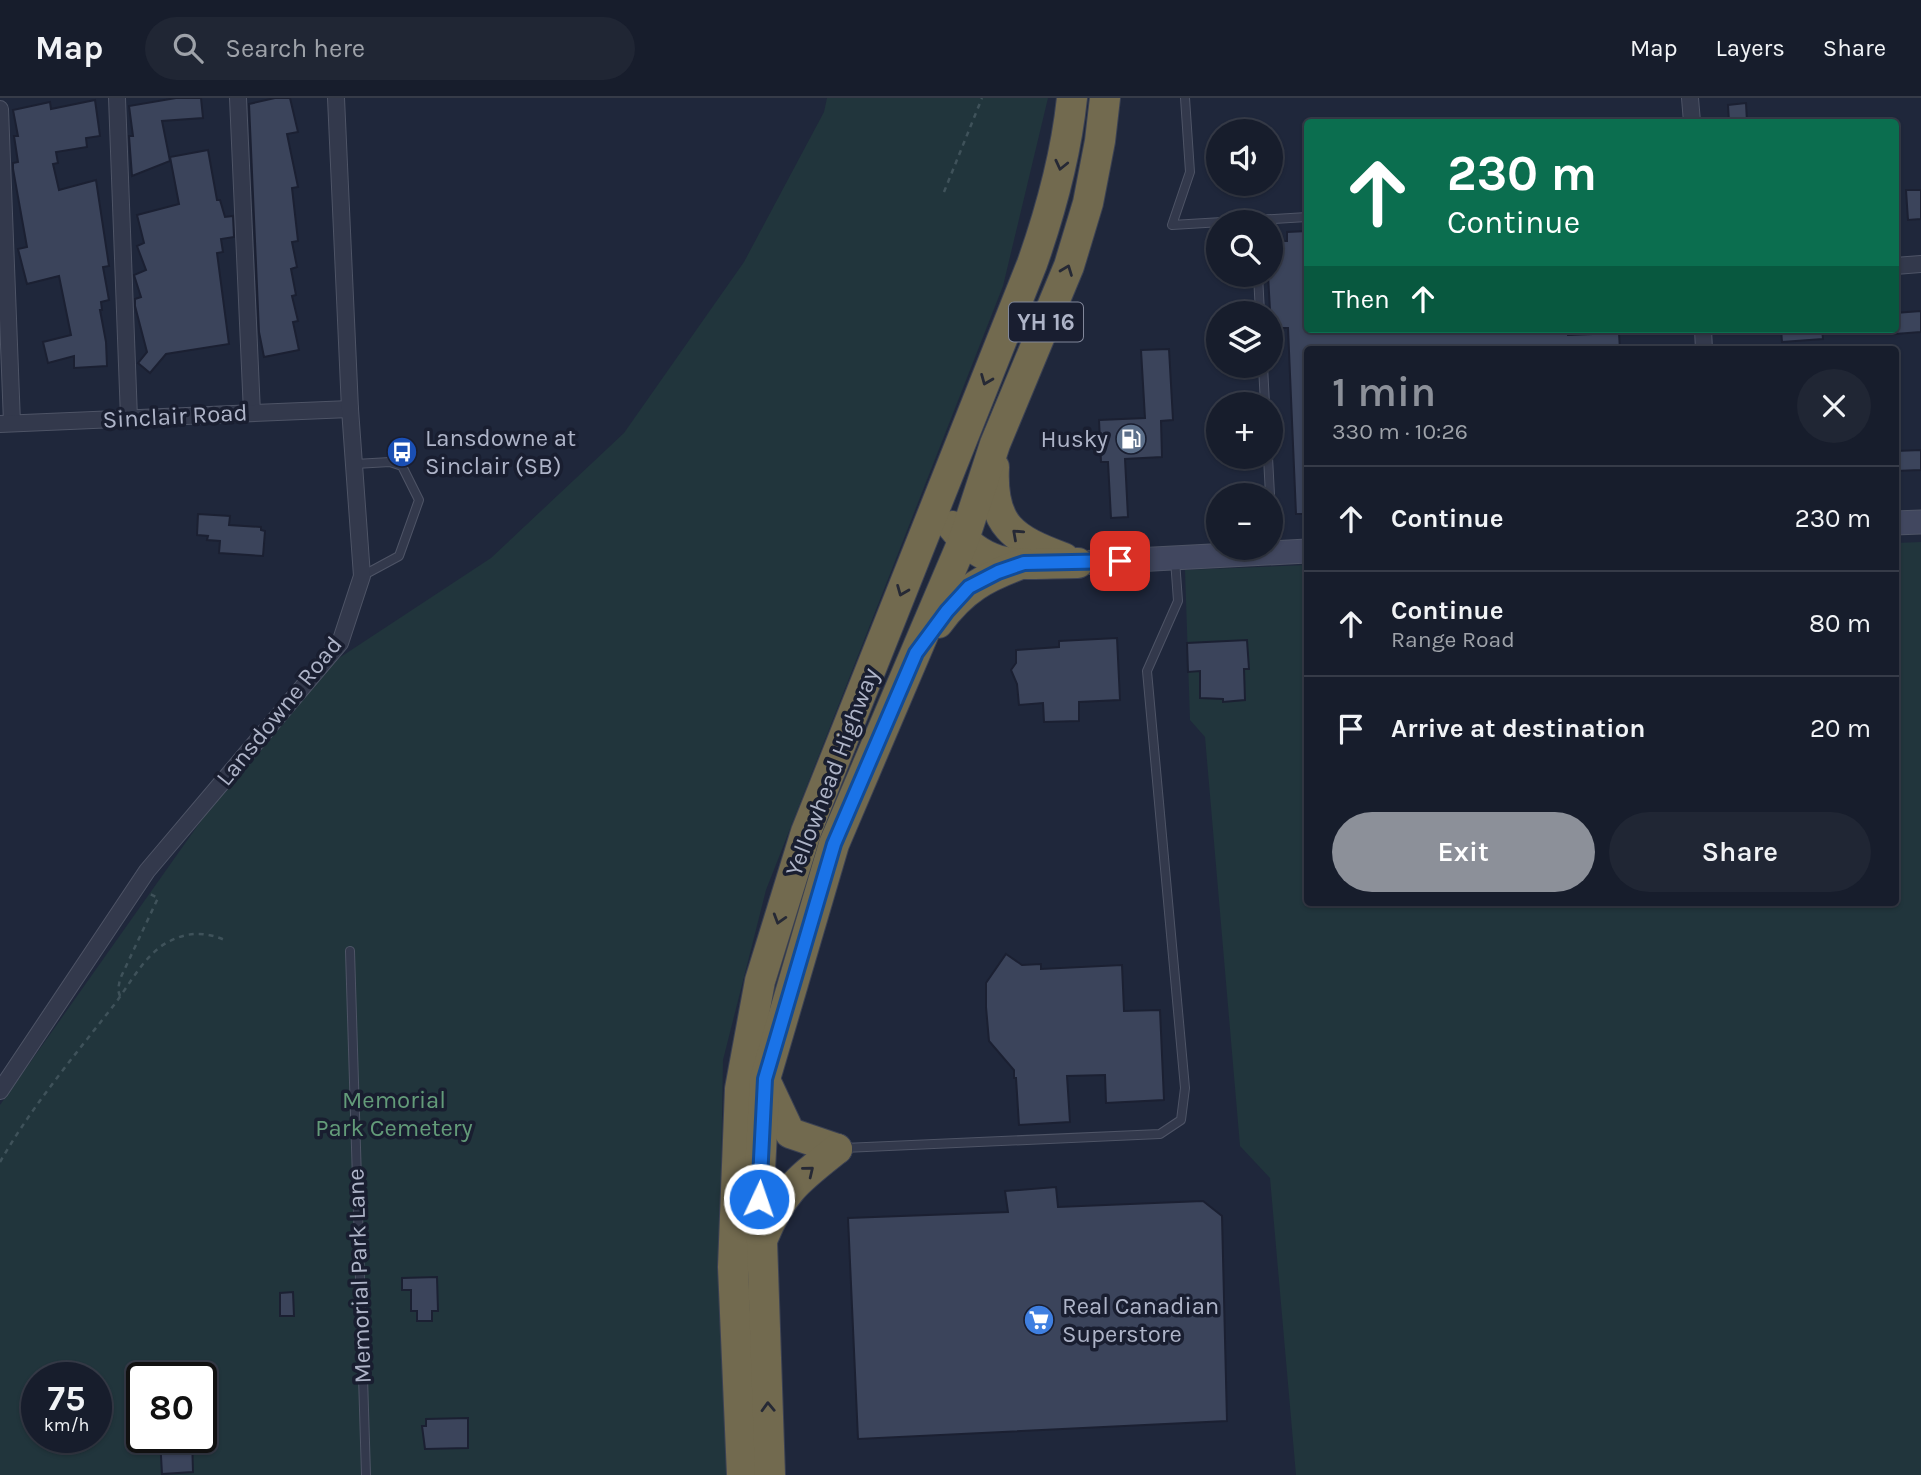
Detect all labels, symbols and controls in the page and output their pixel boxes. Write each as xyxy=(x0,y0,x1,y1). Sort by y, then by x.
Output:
search box xyxy=(145,17,635,80)
text: Map xyxy=(35,29,103,67)
icon: search xyxy=(169,29,207,67)
text: Search here xyxy=(225,33,365,64)
text: Map xyxy=(1630,34,1678,62)
text: Layers xyxy=(1716,34,1785,62)
text: Share xyxy=(1823,34,1886,62)
map controls xyxy=(1206,119,1283,560)
button: sound xyxy=(1206,119,1283,196)
text: 230 m xyxy=(1447,145,1597,202)
icon: ahead xyxy=(1332,147,1423,238)
one-way arrow xyxy=(1055,159,1069,171)
text: Continue xyxy=(1447,204,1580,241)
button: search xyxy=(1206,210,1283,287)
one-way arrow xyxy=(1059,264,1073,276)
icon: ahead xyxy=(1404,280,1442,318)
text: Then xyxy=(1332,284,1390,315)
button: layers xyxy=(1206,301,1283,378)
road number: YH 16 xyxy=(1009,302,1083,342)
text: 1 min xyxy=(1332,367,1436,417)
button: close xyxy=(1797,369,1871,443)
one-way arrow xyxy=(980,373,994,385)
button: + xyxy=(1206,392,1283,469)
street label: Sinclair Road xyxy=(102,398,248,434)
text: 330 m · 10:26 xyxy=(1332,418,1468,445)
fuel station icon: Husky xyxy=(1114,422,1148,456)
place label: Lansdowne at Sinclair (SB) xyxy=(425,424,576,480)
place label: Husky xyxy=(1040,425,1108,453)
bus stop icon: Lansdowne at Sinclair (SB) xyxy=(385,435,419,469)
button: − xyxy=(1206,483,1283,560)
icon: ahead xyxy=(1332,500,1370,538)
text: Continue xyxy=(1391,503,1503,534)
text: 230 m xyxy=(1795,503,1871,534)
one-way arrow xyxy=(1012,530,1025,542)
pin xyxy=(1090,531,1150,591)
icon: arrive xyxy=(1101,542,1139,580)
one-way arrow xyxy=(896,584,910,596)
text: Continue xyxy=(1391,595,1503,626)
icon: ahead xyxy=(1332,605,1370,643)
text: 80 m xyxy=(1809,608,1871,639)
text: Range Road xyxy=(1391,626,1515,653)
street label: Lansdowne Road xyxy=(210,631,348,791)
street label: Yellowhead Highway xyxy=(779,664,885,880)
icon: arrive xyxy=(1332,710,1370,748)
text: Arrive at destination xyxy=(1391,713,1645,744)
text: 20 m xyxy=(1810,713,1871,744)
button: Exit xyxy=(1332,812,1595,892)
button: Share xyxy=(1609,812,1871,892)
one-way arrow xyxy=(773,912,788,924)
park label: Memorial Park Cemetery xyxy=(315,1086,473,1142)
position arrow xyxy=(722,1162,796,1236)
one-way arrow xyxy=(801,1167,813,1180)
street label: Memorial Park Lane xyxy=(341,1168,377,1384)
place label: Real Canadian Superstore xyxy=(1062,1292,1219,1348)
supermarket icon: Real Canadian Superstore xyxy=(1022,1303,1056,1337)
speed limit sign: 80 xyxy=(126,1362,217,1453)
text: 75 xyxy=(48,1378,85,1419)
one-way arrow xyxy=(760,1401,775,1412)
text: km/h xyxy=(44,1414,89,1436)

